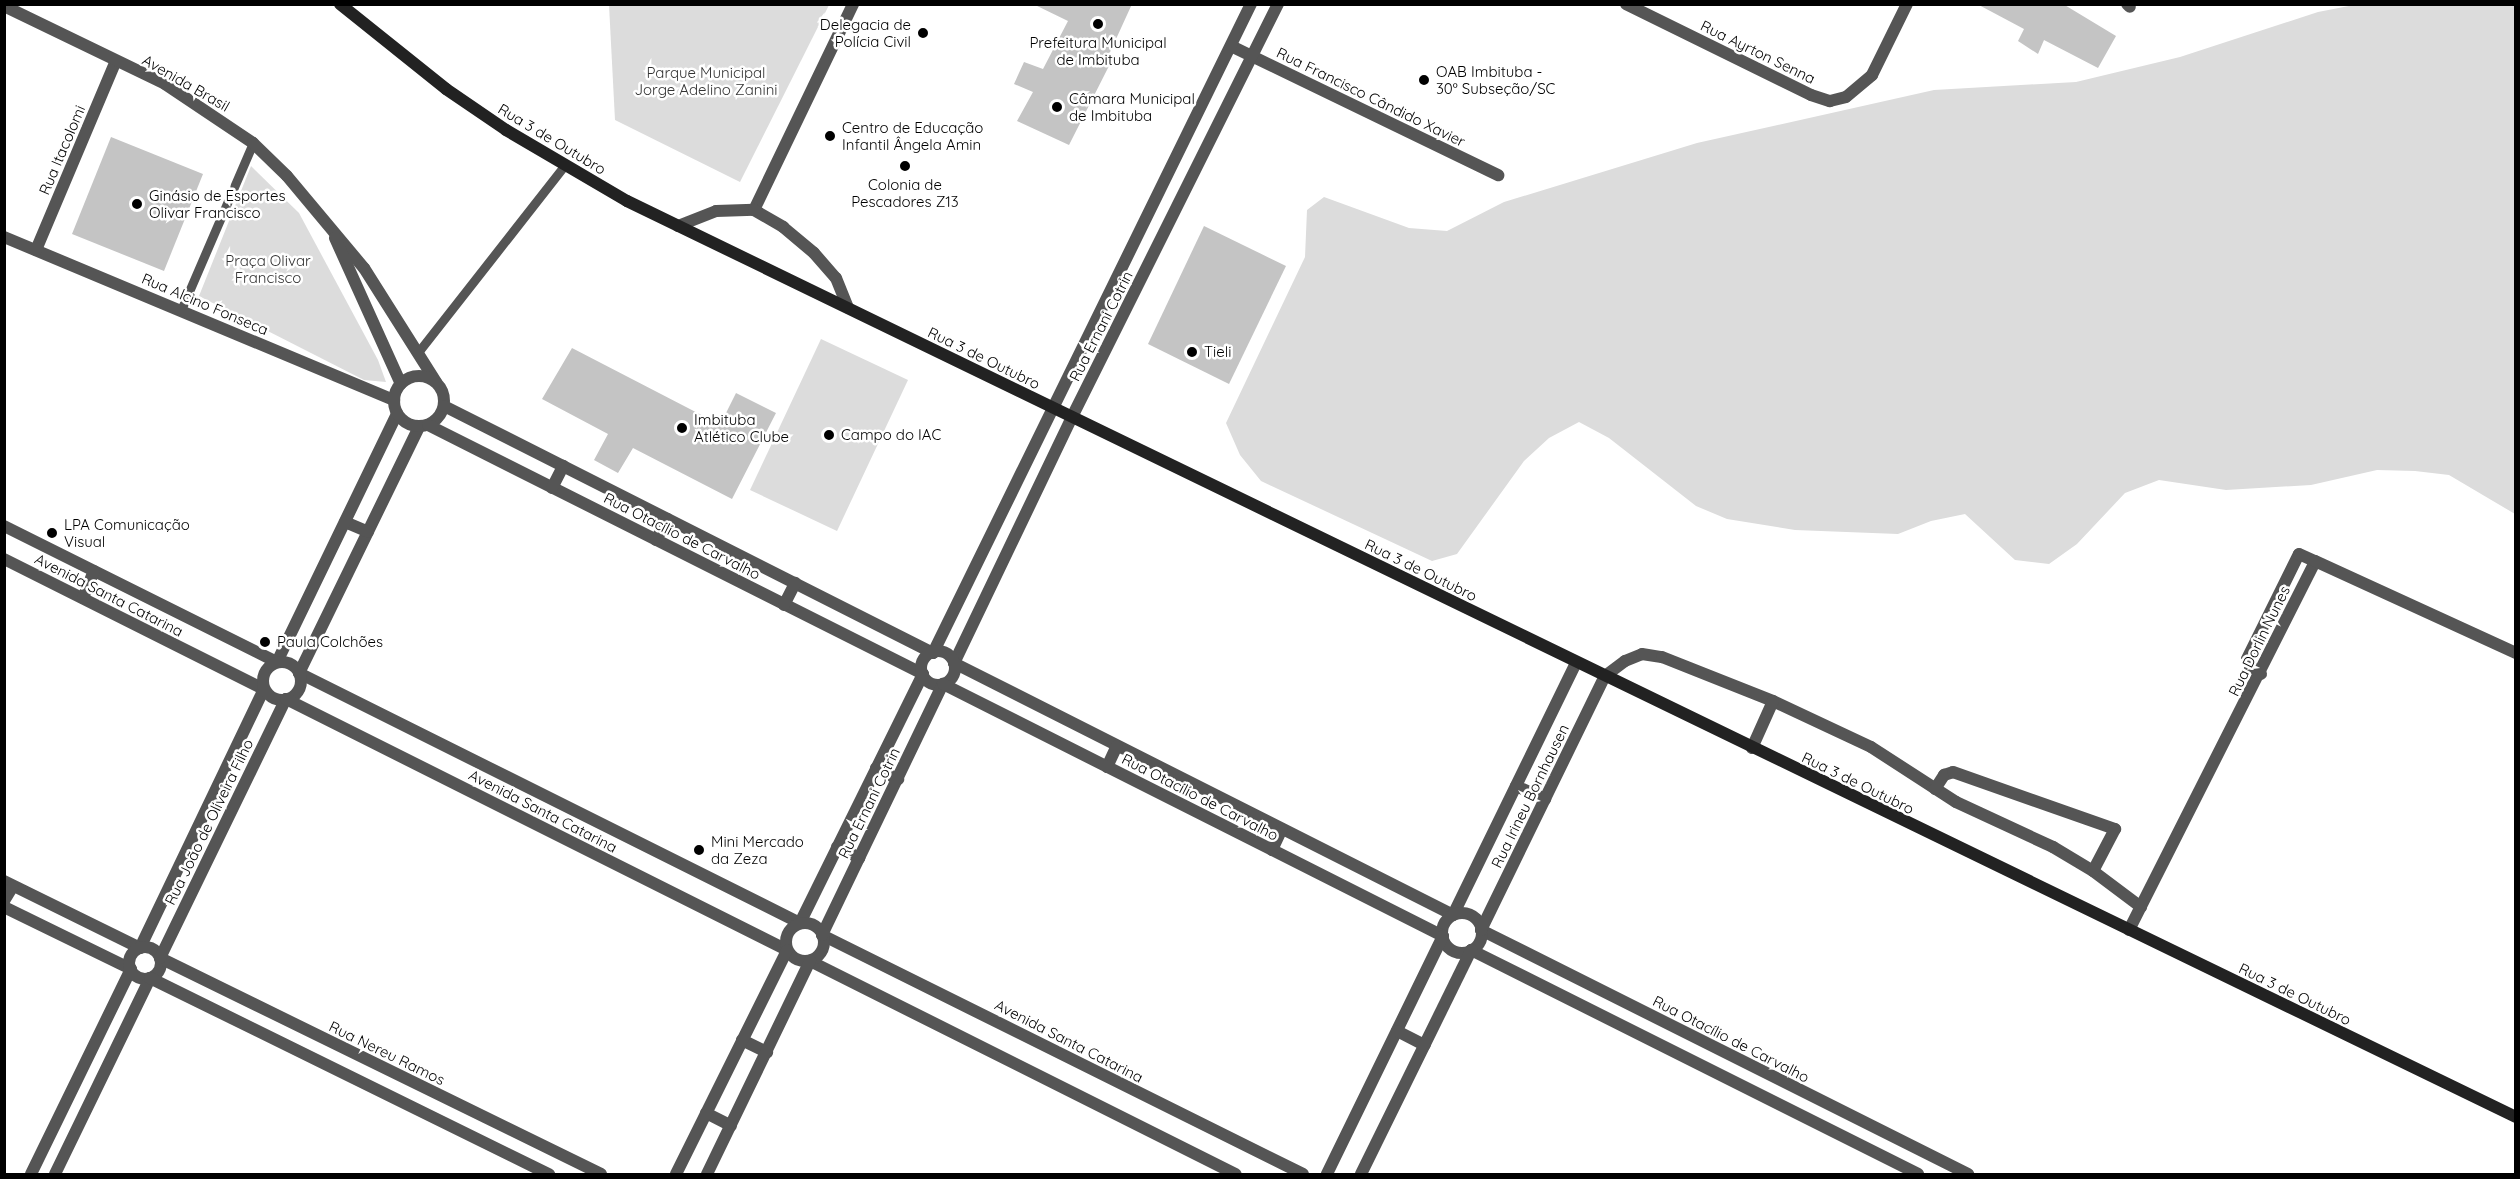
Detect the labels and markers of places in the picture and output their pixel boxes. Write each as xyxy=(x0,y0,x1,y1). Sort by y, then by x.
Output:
place label: Delegacia de Polícia Civil xyxy=(820,15,911,50)
marker: Prefeitura Municipal de Imbituba xyxy=(1091,17,1105,31)
marker: Delegacia de Polícia Civil xyxy=(916,26,930,40)
place label: Prefeitura Municipal de Imbituba xyxy=(1029,33,1167,68)
place label: OAB Imbituba - 30° Subseção/SC xyxy=(1436,62,1555,97)
marker: OAB Imbituba - 30° Subseção/SC xyxy=(1417,73,1431,87)
place label: Câmara Municipal de Imbituba xyxy=(1069,89,1195,124)
marker: Câmara Municipal de Imbituba xyxy=(1050,100,1064,114)
place label: Centro de Educação Infantil Ângela Amin xyxy=(842,118,983,153)
marker: Centro de Educação Infantil Ângela Amin xyxy=(823,129,837,143)
marker: Colonia de Pescadores Z13 xyxy=(898,159,912,173)
place label: Colonia de Pescadores Z13 xyxy=(851,175,959,210)
place label: Ginásio de Esportes Olivar Francisco xyxy=(149,186,285,221)
marker: Ginásio de Esportes Olivar Francisco xyxy=(130,197,144,211)
place label: Tieli xyxy=(1204,343,1231,361)
marker: Tieli xyxy=(1185,345,1199,359)
place label: Imbituba Atlético Clube xyxy=(694,410,789,445)
marker: Imbituba Atlético Clube xyxy=(675,421,689,435)
place label: Campo do IAC xyxy=(841,426,941,444)
marker: Campo do IAC xyxy=(822,428,836,442)
place label: LPA Comunicação Visual xyxy=(64,515,190,550)
marker: LPA Comunicação Visual xyxy=(45,526,59,540)
place label: Paula Colchões xyxy=(277,633,383,651)
marker: Paula Colchões xyxy=(258,635,272,649)
place label: Mini Mercado da Zeza xyxy=(711,832,804,867)
marker: Mini Mercado da Zeza xyxy=(692,843,706,857)

